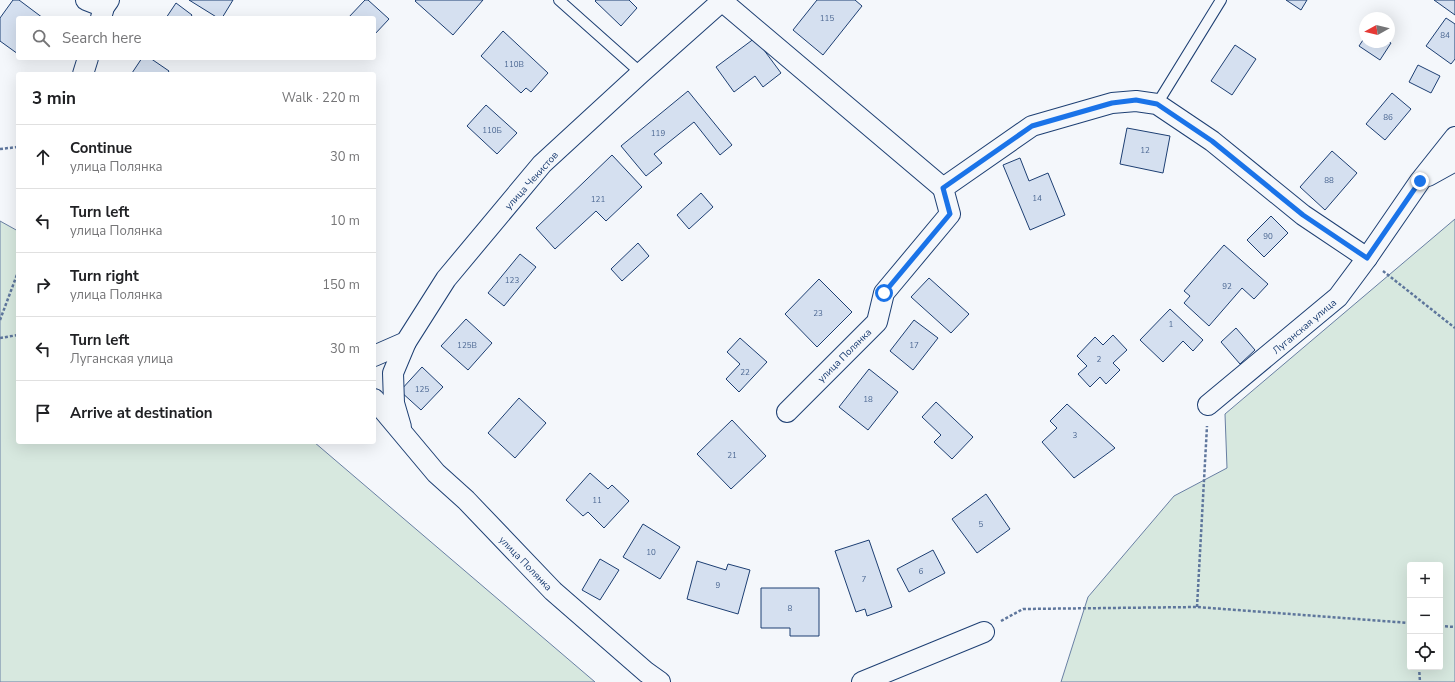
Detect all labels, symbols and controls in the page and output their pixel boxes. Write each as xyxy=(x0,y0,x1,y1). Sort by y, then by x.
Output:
north arrow xyxy=(1359,12,1395,48)
house number: 115 xyxy=(820,13,834,24)
search box xyxy=(16,16,376,60)
icon: search xyxy=(30,27,52,49)
text: Search here xyxy=(62,28,142,48)
house number: 84 xyxy=(1440,30,1450,41)
house number: 110В xyxy=(504,59,524,70)
text: 3 min xyxy=(32,87,76,110)
text: Walk · 220 m xyxy=(282,89,360,107)
house number: 86 xyxy=(1383,112,1393,123)
house number: 110Б xyxy=(482,125,502,136)
house number: 119 xyxy=(651,128,665,139)
text: Continue xyxy=(70,138,132,158)
house number: 12 xyxy=(1140,145,1150,156)
icon: ahead xyxy=(32,146,54,168)
text: 30 m xyxy=(330,148,360,166)
street label: улица Чекистов xyxy=(502,148,562,213)
text: улица Полянка xyxy=(70,158,163,176)
route end xyxy=(1411,172,1429,190)
house number: 88 xyxy=(1324,175,1334,186)
house number: 14 xyxy=(1032,193,1042,204)
house number: 121 xyxy=(591,194,605,205)
text: Turn left xyxy=(70,202,129,222)
icon: left xyxy=(32,210,54,232)
text: 10 m xyxy=(330,212,360,230)
text: улица Полянка xyxy=(70,222,163,240)
house number: 90 xyxy=(1263,231,1273,242)
text: Turn right xyxy=(70,266,139,286)
icon: right xyxy=(32,274,54,296)
house number: 123 xyxy=(505,275,519,286)
text: 150 m xyxy=(322,276,360,294)
house number: 92 xyxy=(1222,281,1232,292)
route start xyxy=(875,284,893,302)
text: улица Полянка xyxy=(70,286,163,304)
street label: Луганская улица xyxy=(1270,296,1340,358)
house number: 23 xyxy=(813,308,823,319)
house number: 1 xyxy=(1169,319,1174,330)
street label: улица Полянка xyxy=(815,326,875,386)
text: Turn left xyxy=(70,330,129,350)
icon: left xyxy=(32,338,54,360)
text: 30 m xyxy=(330,340,360,358)
house number: 125В xyxy=(457,340,477,351)
house number: 17 xyxy=(909,340,919,351)
text: Луганская улица xyxy=(70,350,173,368)
house number: 2 xyxy=(1097,354,1102,365)
house number: 22 xyxy=(740,367,750,378)
house number: 125 xyxy=(415,384,429,395)
house number: 18 xyxy=(863,394,873,405)
icon: arrive xyxy=(32,402,54,424)
text: Arrive at destination xyxy=(70,403,213,423)
house number: 3 xyxy=(1073,430,1078,441)
house number: 21 xyxy=(727,450,737,461)
house number: 11 xyxy=(592,495,602,506)
house number: 5 xyxy=(979,519,984,530)
street label: улица Полянка xyxy=(496,533,555,594)
house number: 10 xyxy=(646,547,656,558)
map controls xyxy=(1407,562,1443,670)
button: + xyxy=(1407,562,1443,598)
house number: 6 xyxy=(919,566,924,577)
house number: 7 xyxy=(862,574,867,585)
house number: 9 xyxy=(716,580,721,591)
button: − xyxy=(1407,598,1443,634)
house number: 8 xyxy=(788,603,793,614)
button: locate xyxy=(1407,634,1443,670)

